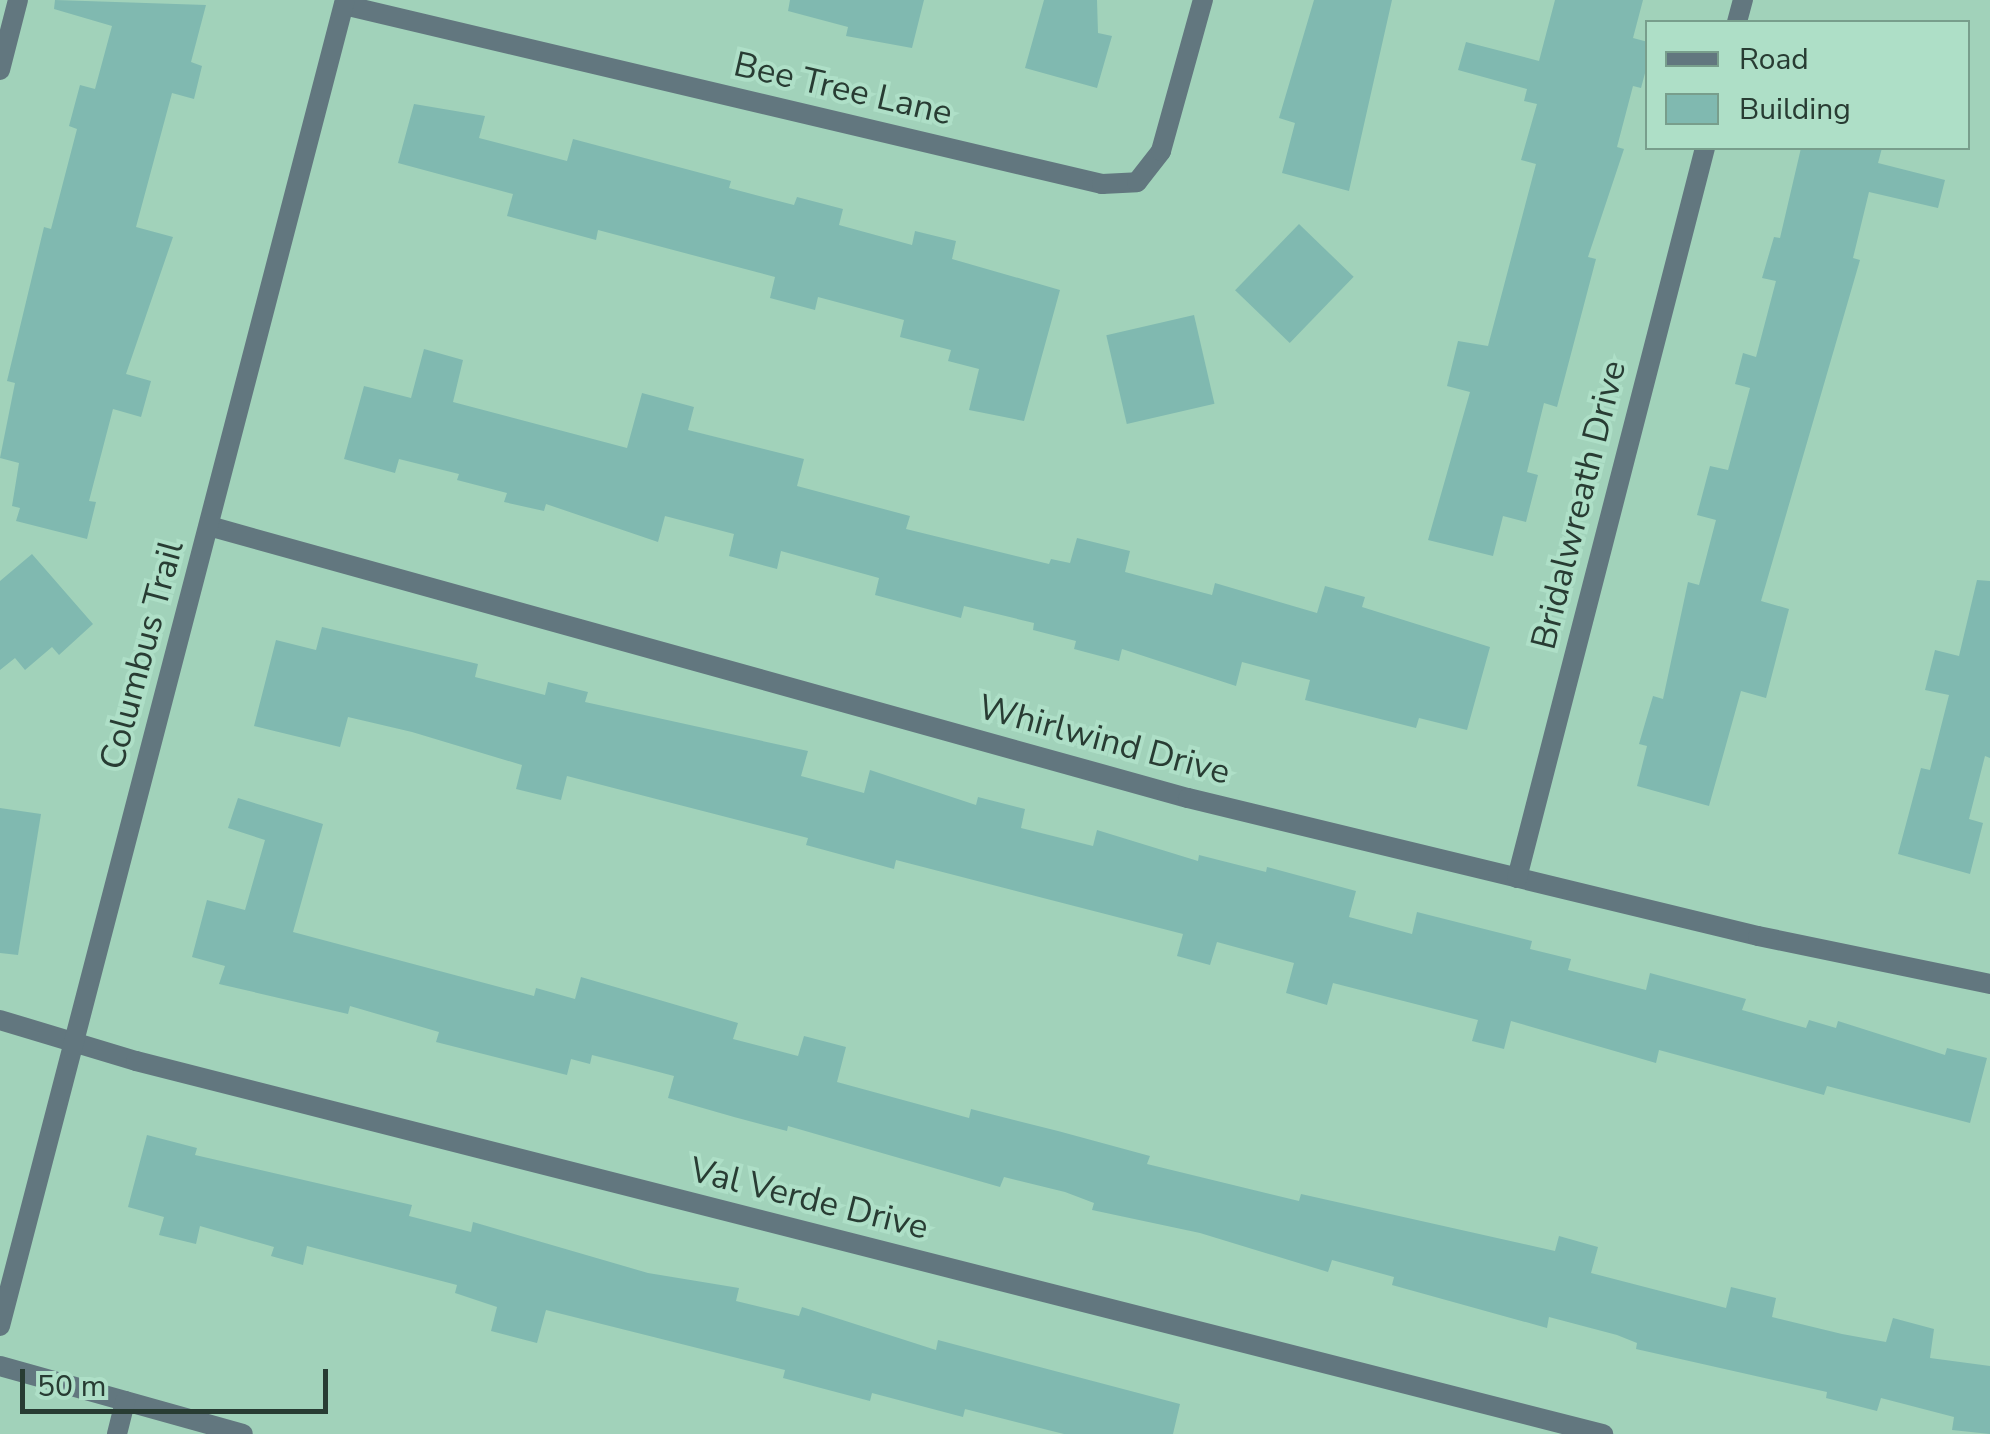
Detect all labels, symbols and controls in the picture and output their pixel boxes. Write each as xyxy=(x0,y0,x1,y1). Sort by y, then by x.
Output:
legend xyxy=(1645,20,1970,150)
text: Road xyxy=(1739,39,1809,80)
street label: Bee Tree Lane xyxy=(730,43,956,135)
text: Building xyxy=(1739,89,1851,130)
street label: Bridalwreath Drive xyxy=(1523,356,1635,654)
street label: Columbus Trail xyxy=(91,536,193,774)
street label: Whirlwind Drive xyxy=(974,686,1234,794)
street label: Val Verde Drive xyxy=(686,1149,932,1249)
scale bar xyxy=(25,1349,332,1411)
text: 50 m xyxy=(37,1366,106,1407)

